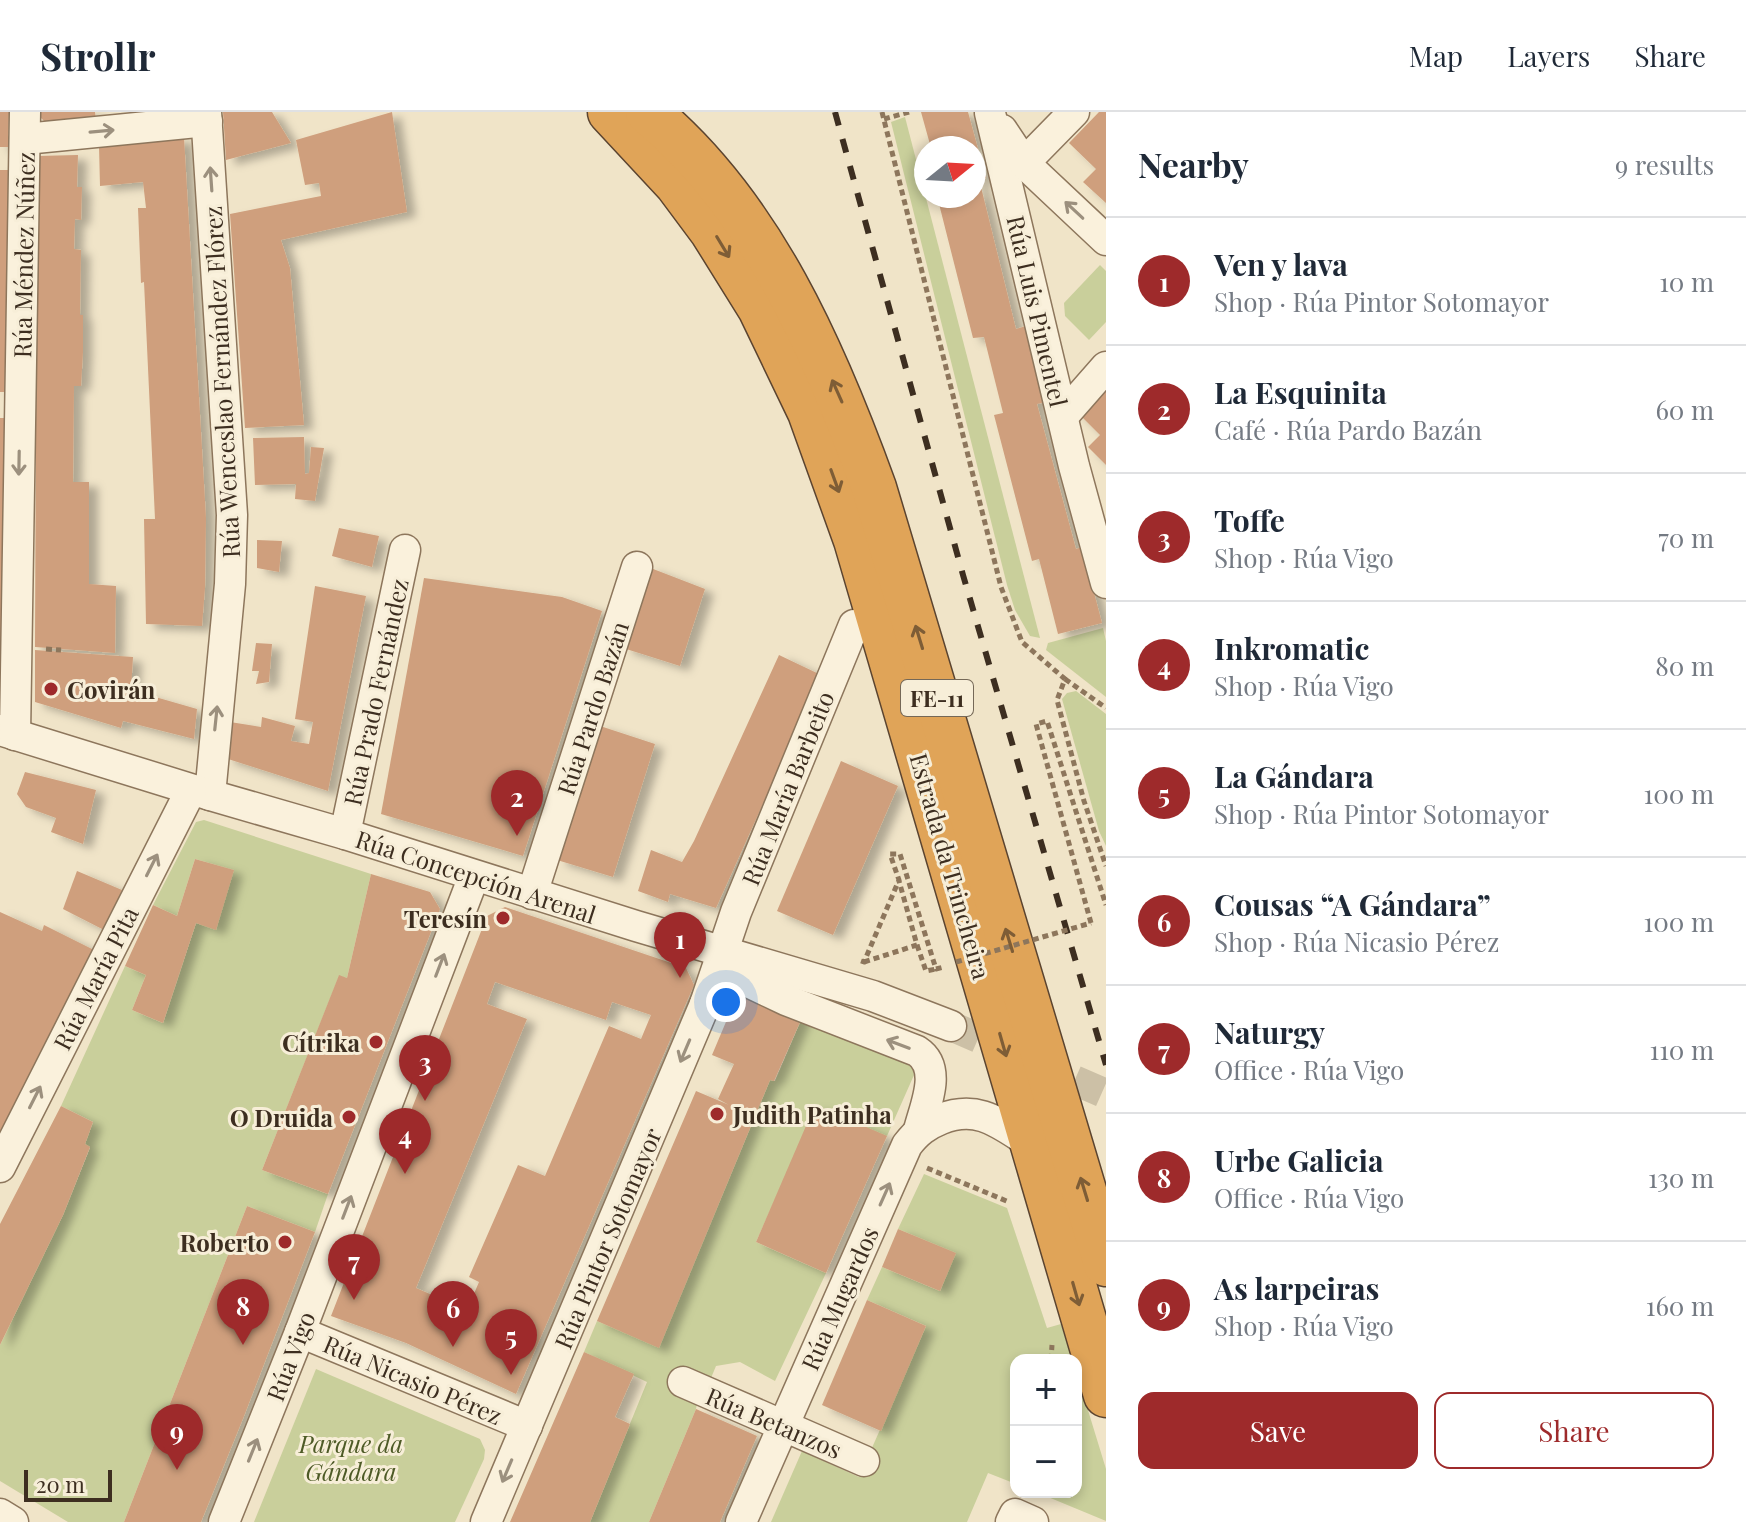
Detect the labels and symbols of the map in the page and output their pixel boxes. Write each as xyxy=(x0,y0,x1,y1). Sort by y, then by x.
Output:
one-way arrow xyxy=(88,123,115,138)
north arrow xyxy=(914,136,986,208)
street label: Rúa Méndez Núñez xyxy=(5,152,41,358)
one-way arrow xyxy=(203,166,218,193)
one-way arrow xyxy=(1064,201,1084,219)
street label: Rúa Wenceslao Fernández Flórez xyxy=(196,205,246,559)
street label: Rúa Luis Pimentel xyxy=(1000,212,1076,410)
one-way arrow xyxy=(714,236,731,258)
one-way arrow xyxy=(829,379,844,403)
one-way arrow xyxy=(12,449,27,476)
one-way arrow xyxy=(828,468,843,493)
street label: Rúa Prado Fernández xyxy=(335,576,415,808)
street label: Rúa Pardo Bazán xyxy=(549,617,635,799)
one-way arrow xyxy=(911,625,926,651)
place label: Covirán xyxy=(67,673,156,705)
marker: Covirán xyxy=(42,680,60,698)
road number: FE-11 xyxy=(901,680,973,716)
street label: Rúa María Barbeito xyxy=(733,686,841,890)
one-way arrow xyxy=(208,705,223,732)
street label: Estrada da Trincheira xyxy=(903,749,999,983)
pin: 2 xyxy=(491,770,543,836)
street label: Rúa Concepción Arenal xyxy=(352,822,600,930)
one-way arrow xyxy=(145,853,161,877)
street label: Rúa María Pita xyxy=(45,901,145,1055)
place label: Teresín xyxy=(404,902,487,934)
marker: Teresín xyxy=(494,909,512,927)
pin: 1 xyxy=(654,912,706,978)
one-way arrow xyxy=(1001,928,1016,954)
one-way arrow xyxy=(434,953,448,977)
your location xyxy=(706,982,746,1022)
place label: Cítrika xyxy=(282,1026,361,1058)
one-way arrow xyxy=(997,1032,1011,1057)
marker: Cítrika xyxy=(367,1033,385,1051)
pin: 3 xyxy=(399,1035,451,1101)
one-way arrow xyxy=(887,1036,911,1050)
one-way arrow xyxy=(676,1038,691,1063)
one-way arrow xyxy=(28,1085,43,1109)
place label: Judith Patinha xyxy=(732,1098,892,1130)
place label: O Druida xyxy=(230,1101,334,1133)
marker: Judith Patinha xyxy=(708,1105,726,1123)
marker: O Druida xyxy=(340,1108,358,1126)
pin: 4 xyxy=(379,1108,431,1174)
street label: Rúa Pintor Sotomayor xyxy=(546,1122,668,1353)
one-way arrow xyxy=(1076,1177,1091,1203)
one-way arrow xyxy=(878,1182,893,1207)
one-way arrow xyxy=(341,1195,355,1220)
street label: Rúa Mugardos xyxy=(793,1221,885,1375)
place label: Roberto xyxy=(180,1226,269,1258)
marker: Roberto xyxy=(276,1233,294,1251)
pin: 7 xyxy=(328,1234,380,1300)
pin: 8 xyxy=(217,1279,269,1345)
pin: 6 xyxy=(427,1281,479,1347)
one-way arrow xyxy=(1069,1281,1084,1307)
street label: Rúa Vigo xyxy=(258,1307,322,1405)
pin: 5 xyxy=(485,1309,537,1375)
street label: Rúa Nicasio Pérez xyxy=(319,1327,507,1431)
street label: Rúa Betanzos xyxy=(701,1379,847,1465)
pin: 9 xyxy=(151,1404,203,1470)
park label: Parque da Gándara xyxy=(298,1427,403,1487)
one-way arrow xyxy=(247,1438,261,1463)
one-way arrow xyxy=(499,1459,514,1483)
scale bar xyxy=(24,1466,112,1502)

